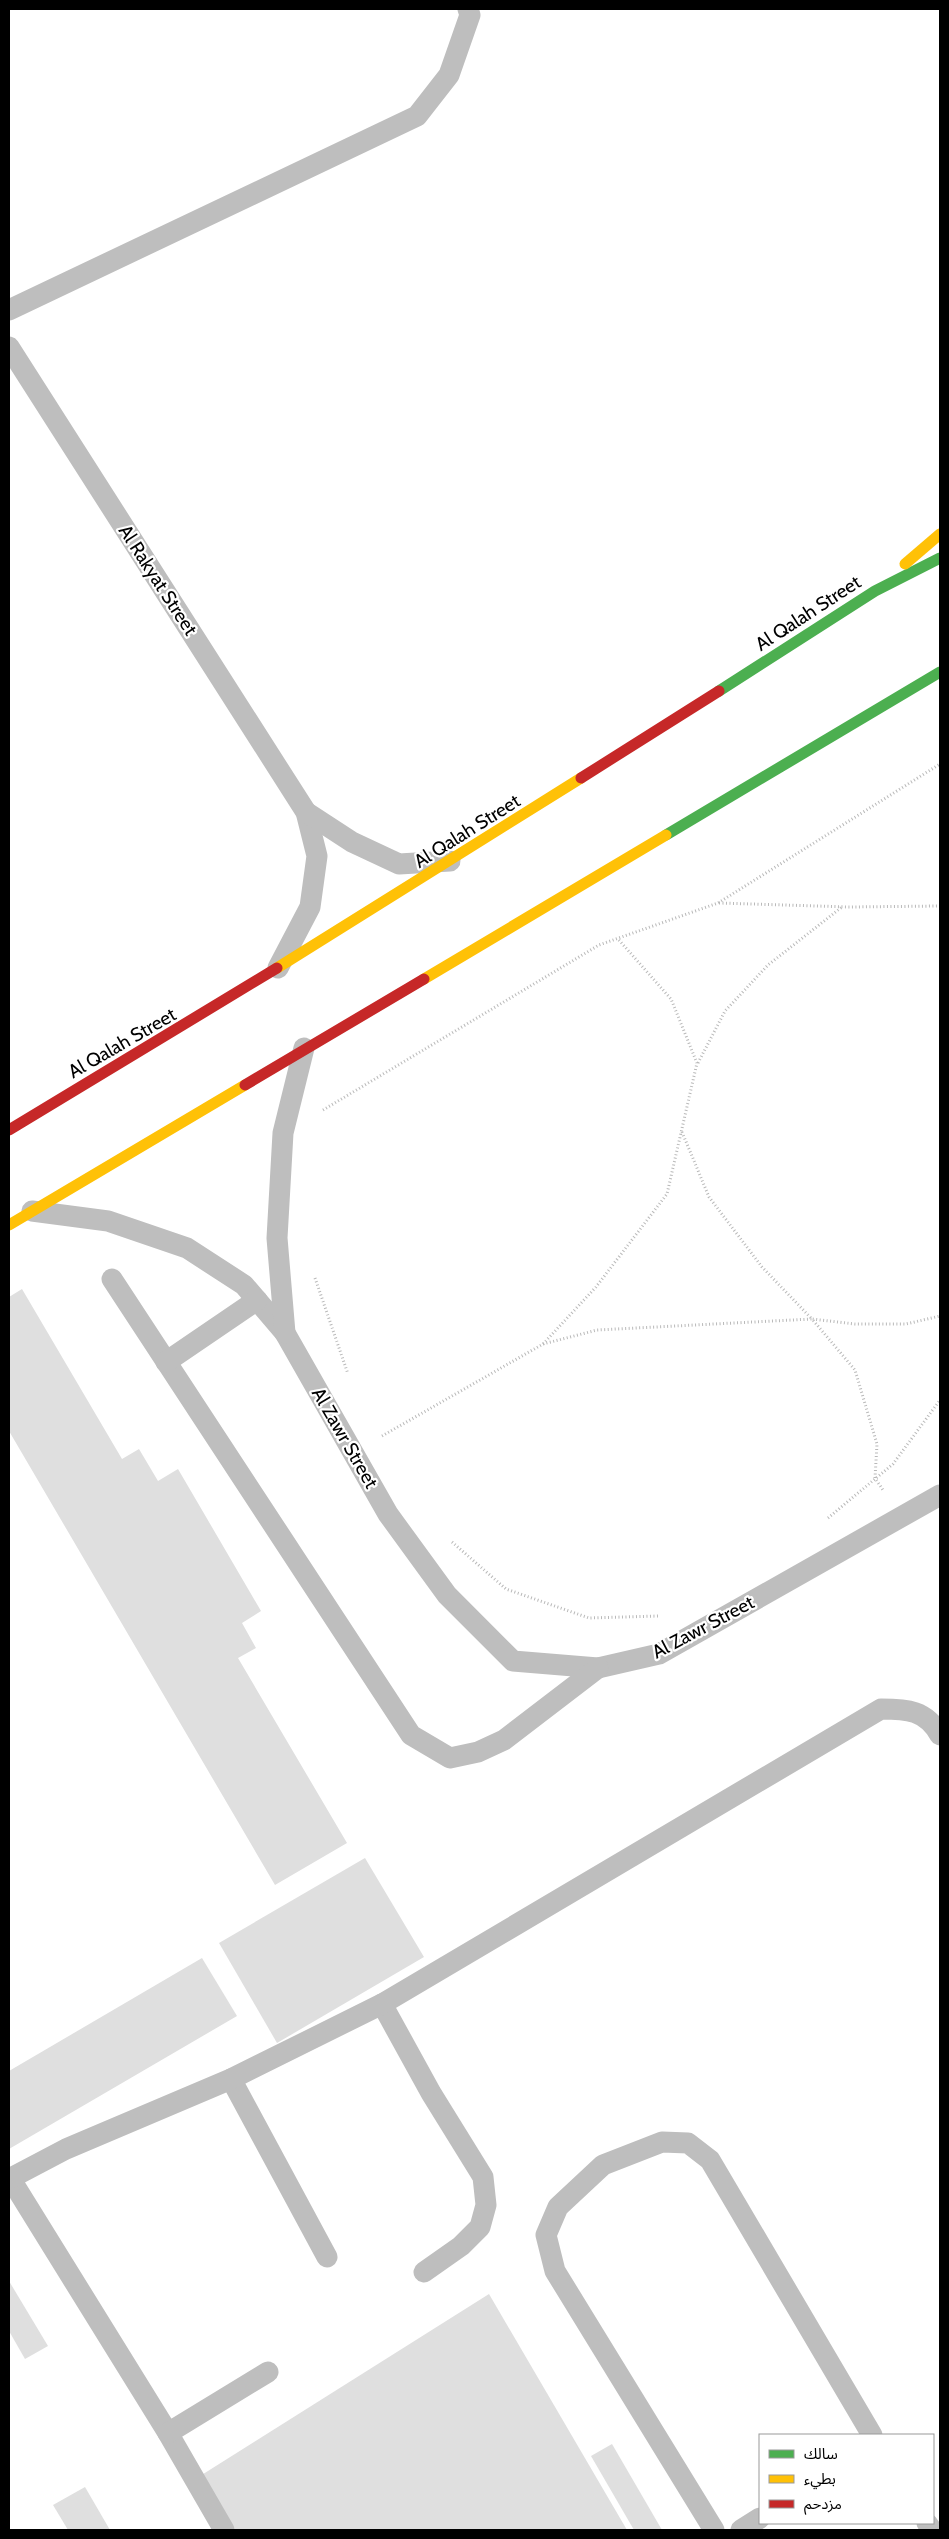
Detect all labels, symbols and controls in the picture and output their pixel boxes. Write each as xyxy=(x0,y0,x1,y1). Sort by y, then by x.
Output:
street label: Al Rakyat Street xyxy=(114,520,203,640)
street label: Al Qalah Street xyxy=(751,570,865,656)
street label: Al Qalah Street xyxy=(410,789,525,873)
street label: Al Qalah Street xyxy=(64,1003,181,1083)
street label: Al Zawr Street xyxy=(307,1384,383,1493)
street label: Al Zawr Street xyxy=(648,1590,759,1664)
legend xyxy=(759,2434,934,2524)
text: سالك xyxy=(804,2445,838,2463)
text: بطيء xyxy=(804,2470,836,2490)
text: مزدحم xyxy=(804,2495,842,2515)

